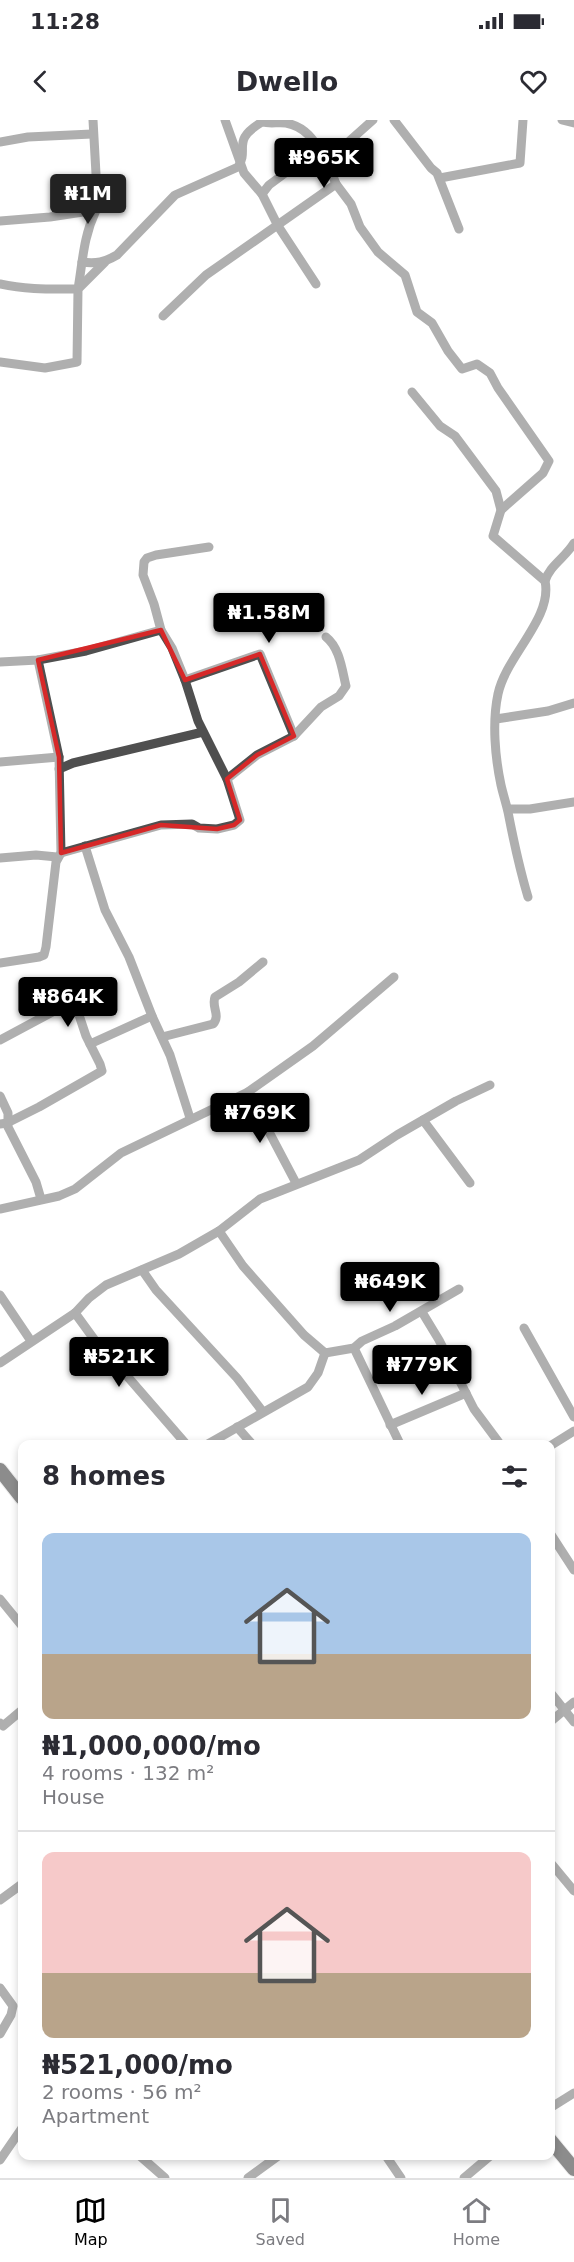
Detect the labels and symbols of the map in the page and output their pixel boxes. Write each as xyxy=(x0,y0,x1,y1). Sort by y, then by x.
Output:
pin: ₦965K xyxy=(282,138,366,189)
pin: ₦1M xyxy=(59,174,117,225)
pin: ₦1.58M xyxy=(220,593,318,644)
pin: ₦864K xyxy=(26,977,110,1028)
pin: ₦769K xyxy=(218,1093,302,1144)
pin: ₦649K xyxy=(348,1262,432,1313)
pin: ₦521K xyxy=(77,1337,161,1388)
pin: ₦779K xyxy=(380,1345,464,1396)

